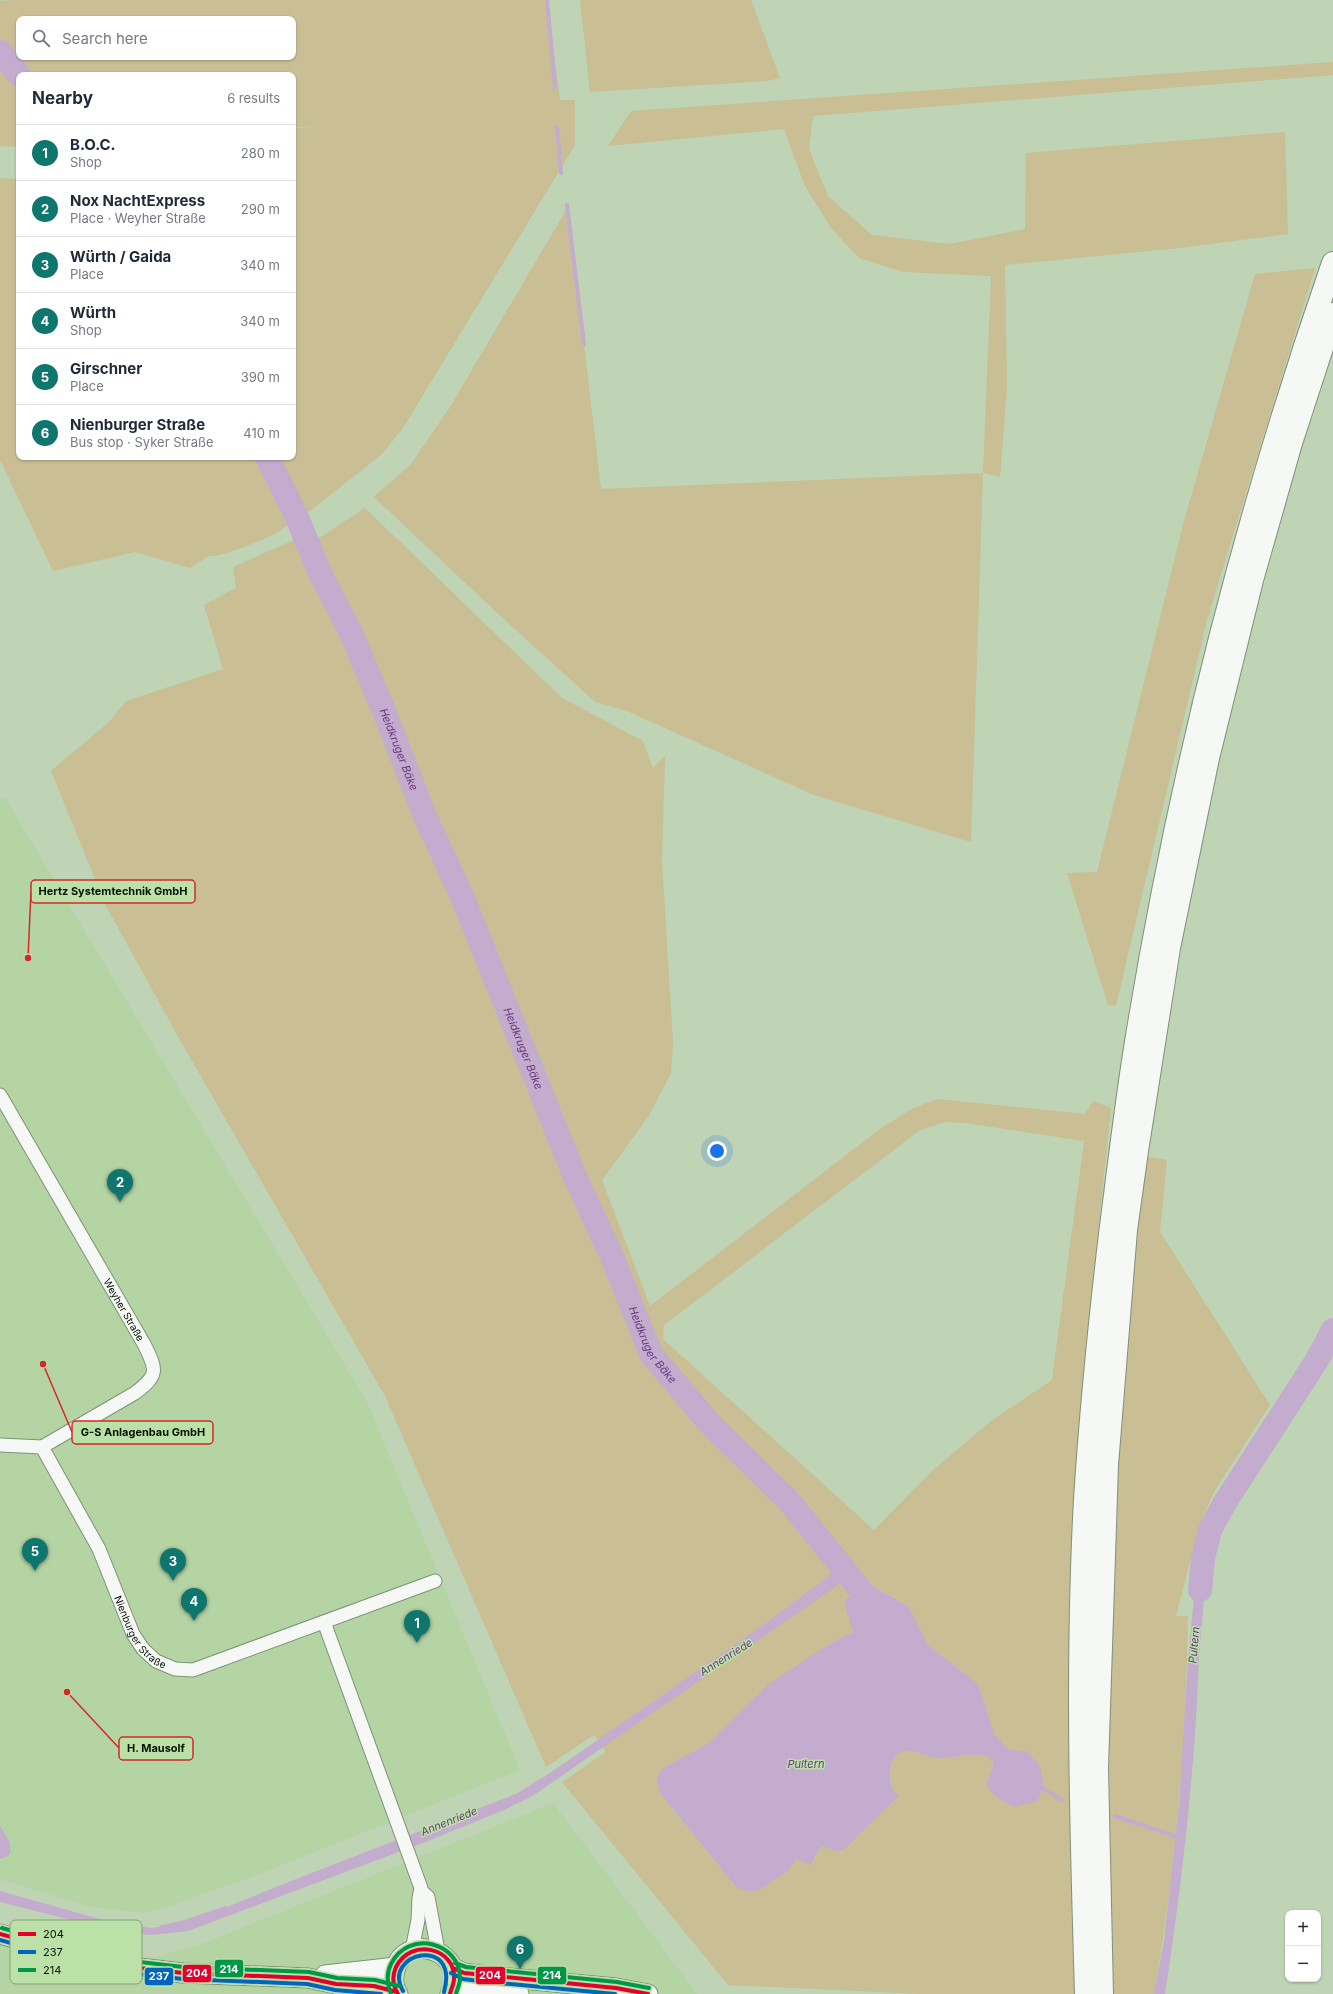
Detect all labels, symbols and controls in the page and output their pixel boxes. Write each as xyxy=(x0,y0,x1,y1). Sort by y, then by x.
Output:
search box xyxy=(16,16,296,60)
icon: search xyxy=(30,27,52,49)
text: Search here xyxy=(62,29,148,48)
text: Nearby xyxy=(32,88,93,108)
text: 6 results xyxy=(227,90,280,106)
text: B.O.C. xyxy=(70,135,116,154)
text: 1 xyxy=(42,145,48,161)
text: 280 m xyxy=(241,145,280,161)
text: Shop xyxy=(70,154,102,170)
text: Nox NachtExpress xyxy=(70,191,205,210)
text: 2 xyxy=(41,201,49,217)
text: 290 m xyxy=(241,201,280,217)
text: Place · Weyher Straße xyxy=(70,210,206,226)
text: Würth / Gaida xyxy=(70,247,171,266)
text: 3 xyxy=(41,257,49,273)
text: 340 m xyxy=(240,257,280,273)
text: Place xyxy=(70,266,104,282)
text: Würth xyxy=(70,303,116,322)
text: 4 xyxy=(41,313,49,329)
text: 340 m xyxy=(240,313,280,329)
text: Shop xyxy=(70,322,102,338)
text: Girschner xyxy=(70,359,142,378)
text: 5 xyxy=(41,369,49,385)
text: 390 m xyxy=(241,369,280,385)
text: Place xyxy=(70,378,104,394)
text: Nienburger Straße xyxy=(70,415,205,434)
text: 6 xyxy=(41,425,49,441)
text: 410 m xyxy=(243,425,280,441)
text: Bus stop · Syker Straße xyxy=(70,434,214,450)
water label: Heidkruger Bäke xyxy=(377,706,421,793)
callout: Hertz Systemtechnik GmbH xyxy=(31,880,195,903)
text: Hertz Systemtechnik GmbH xyxy=(39,884,187,898)
water label: Heidkruger Bäke xyxy=(501,1005,546,1091)
your location xyxy=(707,1141,727,1161)
pin: 2 xyxy=(107,1169,133,1202)
street label: Weyher Straße xyxy=(101,1276,147,1343)
water label: Heidkruger Bäke xyxy=(626,1304,680,1386)
callout: G-S Anlagenbau GmbH xyxy=(72,1421,213,1444)
text: G-S Anlagenbau GmbH xyxy=(81,1425,205,1439)
pin: 5 xyxy=(22,1538,48,1571)
pin: 3 xyxy=(160,1548,186,1581)
pin: 4 xyxy=(181,1588,207,1621)
street label: Nienburger Straße xyxy=(112,1594,168,1671)
pin: 1 xyxy=(404,1610,430,1643)
water label: Pultern xyxy=(1185,1625,1203,1664)
water label: Annenriede xyxy=(696,1635,755,1679)
callout: H. Mausolf xyxy=(119,1737,193,1760)
text: H. Mausolf xyxy=(127,1741,186,1755)
water label: Pultern xyxy=(787,1757,825,1771)
water label: Annenriede xyxy=(418,1803,479,1839)
map controls xyxy=(1285,1910,1321,1982)
button: + xyxy=(1285,1910,1321,1946)
legend xyxy=(10,1920,142,1984)
text: 204 xyxy=(43,1927,64,1941)
pin: 6 xyxy=(507,1936,533,1969)
text: 237 xyxy=(43,1945,63,1959)
button: − xyxy=(1285,1946,1321,1982)
line badge: 214 xyxy=(214,1959,244,1978)
text: 214 xyxy=(219,1962,239,1976)
text: 214 xyxy=(43,1963,61,1977)
line badge: 204 xyxy=(182,1964,212,1983)
text: 204 xyxy=(186,1966,208,1980)
line badge: 204 xyxy=(475,1966,506,1985)
line badge: 214 xyxy=(537,1966,567,1985)
line badge: 237 xyxy=(144,1967,174,1986)
text: 204 xyxy=(479,1968,501,1982)
text: 214 xyxy=(542,1968,562,1982)
text: 237 xyxy=(149,1969,169,1983)

